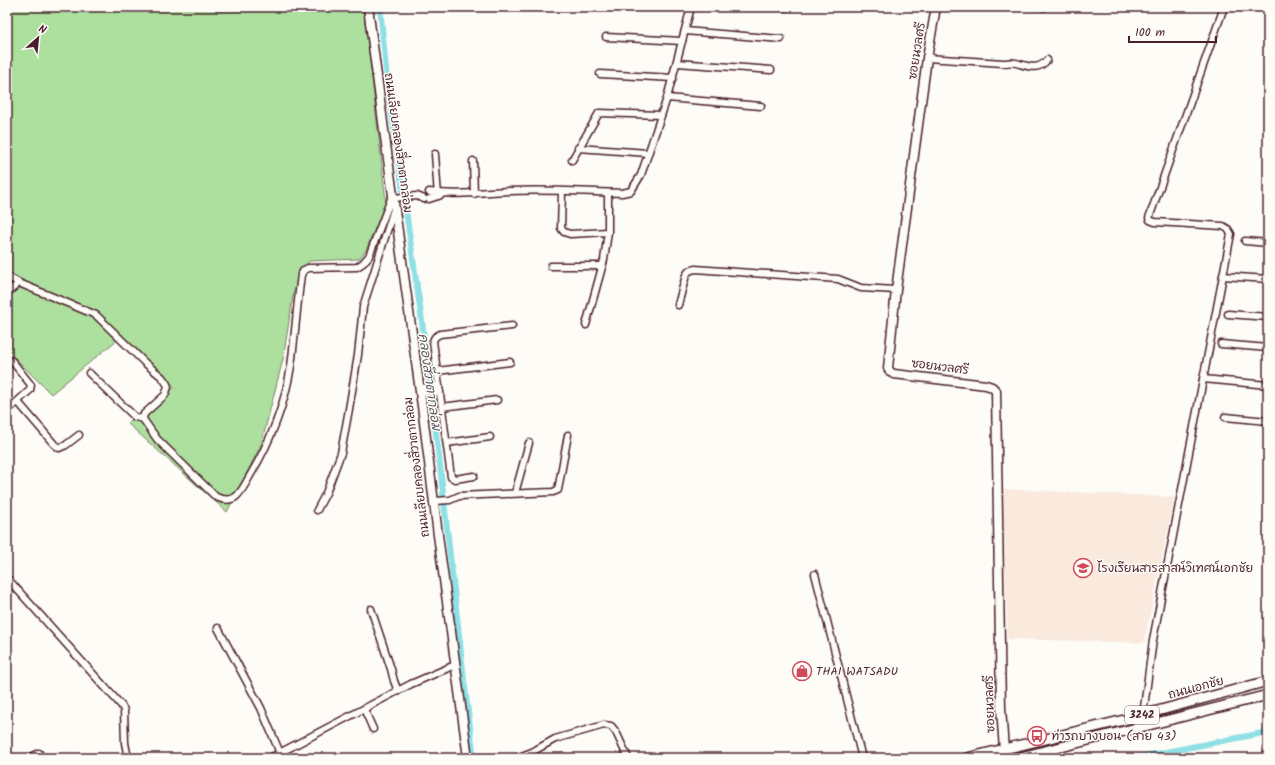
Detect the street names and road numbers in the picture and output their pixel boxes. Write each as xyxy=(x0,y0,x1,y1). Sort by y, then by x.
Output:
street label: ซอยนวลศรี xyxy=(903,21,931,81)
street label: ถนนเลียบคลองสี่วาตากล่อม xyxy=(379,71,419,214)
street label: ซอยนวลศรี xyxy=(910,354,970,380)
street label: ถนนเลียบคลองสี่วาตากล่อม xyxy=(397,396,435,538)
street label: ถนนเอกชัย xyxy=(1166,671,1226,705)
street label: ซอยนวลศรี xyxy=(979,674,1001,733)
road number: 3242 xyxy=(1125,706,1159,724)

